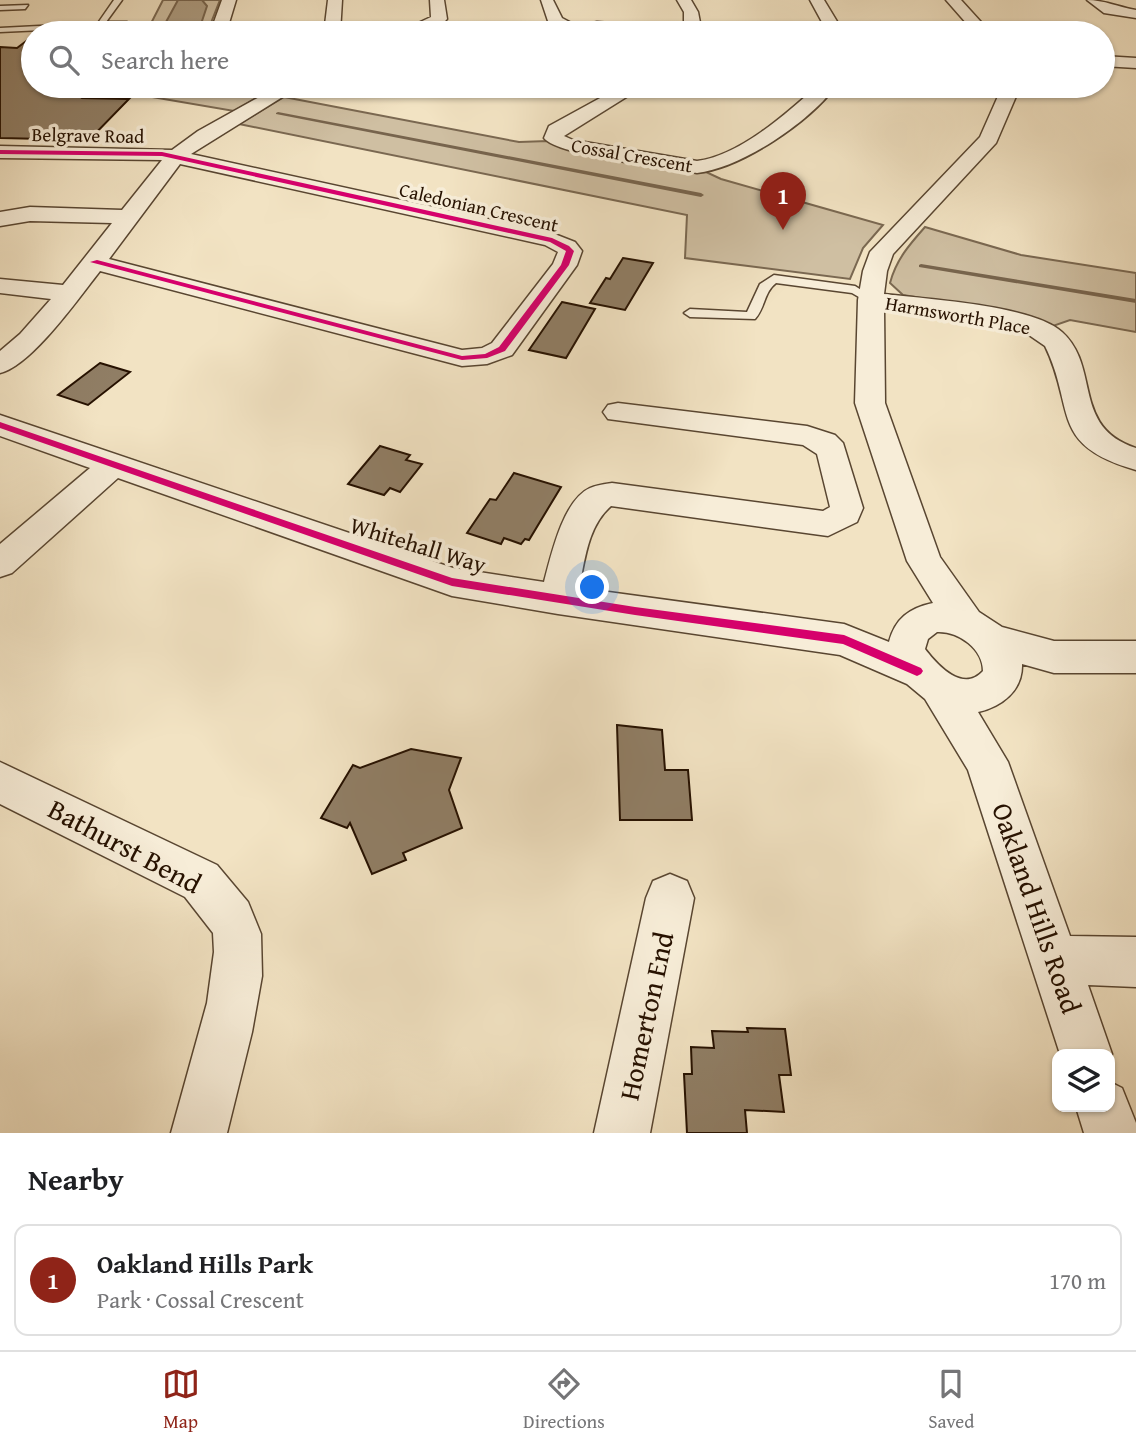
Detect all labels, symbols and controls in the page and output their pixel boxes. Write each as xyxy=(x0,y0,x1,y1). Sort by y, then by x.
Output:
search box xyxy=(21,21,1115,98)
text: Search here xyxy=(101,40,229,79)
icon: search xyxy=(45,41,83,79)
street label: Belgrave Road xyxy=(31,120,145,150)
street label: Cossal Crescent xyxy=(569,131,695,179)
pin: 1 xyxy=(760,172,806,230)
street label: Caledonian Crescent xyxy=(397,175,561,239)
street label: Harmsworth Place xyxy=(883,288,1033,342)
street label: Whitehall Way xyxy=(346,508,491,581)
your location xyxy=(575,570,609,604)
street label: Bathurst Bend xyxy=(41,788,209,903)
street label: Oakland Hills Road xyxy=(982,797,1093,1019)
street label: Homerton End xyxy=(608,928,683,1104)
map controls xyxy=(1052,1049,1115,1112)
button: layers xyxy=(1052,1049,1115,1112)
text: Nearby xyxy=(28,1157,124,1201)
text: Oakland Hills Park xyxy=(97,1244,313,1283)
text: 1 xyxy=(47,1264,59,1297)
text: 170 m xyxy=(1049,1264,1106,1297)
text: Park · Cossal Crescent xyxy=(97,1283,304,1316)
tab: Map xyxy=(162,1365,200,1435)
tab: Directions xyxy=(523,1365,605,1435)
tab: Saved xyxy=(928,1365,974,1435)

